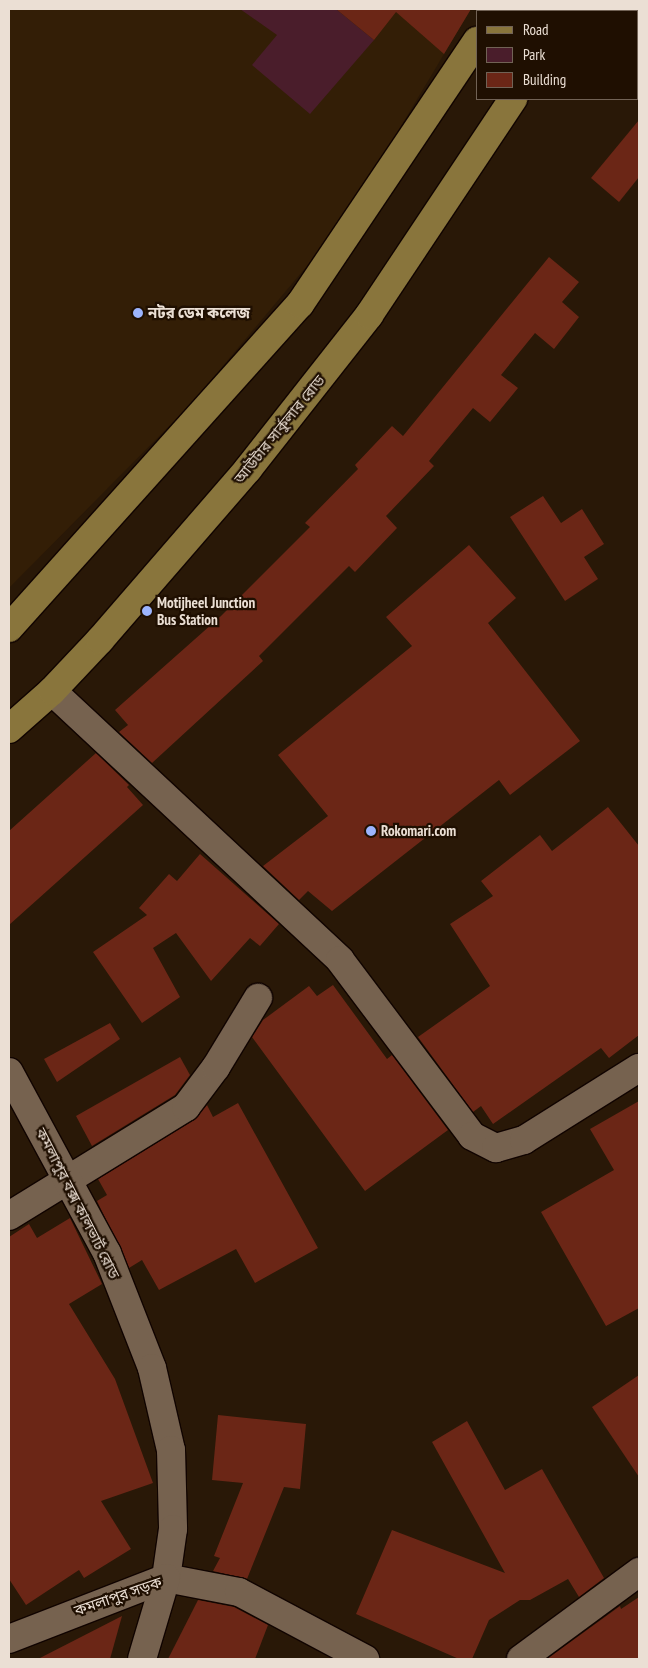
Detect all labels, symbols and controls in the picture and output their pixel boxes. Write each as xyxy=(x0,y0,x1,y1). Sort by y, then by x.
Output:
legend xyxy=(476,10,638,100)
text: Road xyxy=(523,20,549,39)
text: Park xyxy=(523,45,545,64)
text: Building xyxy=(523,70,566,89)
place label: নটর ডেম কলেজ xyxy=(148,304,250,322)
marker: নটর ডেম কলেজ xyxy=(132,307,144,319)
street label: আউটার সার্কুলার রোড xyxy=(230,371,328,487)
place label: Motijheel Junction Bus Station xyxy=(157,593,255,628)
marker: Motijheel Junction Bus Station xyxy=(141,605,153,617)
place label: Rokomari.com xyxy=(381,822,456,840)
marker: Rokomari.com xyxy=(365,825,377,837)
street label: কমলাপুর বক্স কালভার্ট রোড xyxy=(32,1125,124,1281)
street label: কমলাপুর সড়ক xyxy=(72,1573,164,1619)

